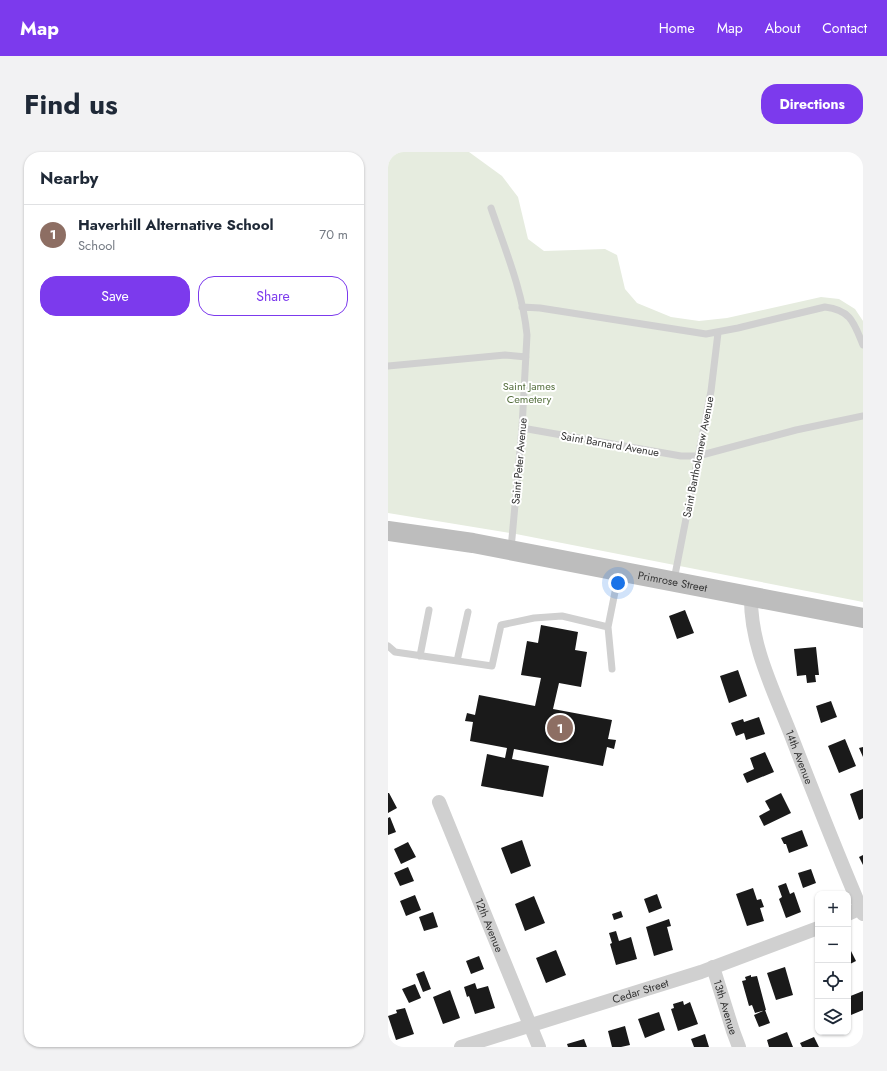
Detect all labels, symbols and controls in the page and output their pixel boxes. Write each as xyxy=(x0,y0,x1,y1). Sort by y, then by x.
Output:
text: Map xyxy=(20,15,59,42)
text: Home xyxy=(659,18,695,38)
text: Map xyxy=(717,18,743,38)
text: About xyxy=(765,18,800,38)
text: Contact xyxy=(822,18,867,38)
text: Find us xyxy=(24,84,118,125)
button: Directions xyxy=(761,84,863,124)
text: Nearby xyxy=(40,166,98,190)
text: Haverhill Alternative School xyxy=(78,214,274,236)
text: 1 xyxy=(50,225,56,244)
text: 70 m xyxy=(319,225,348,244)
text: School xyxy=(78,236,115,255)
button: Save xyxy=(40,276,190,316)
button: Share xyxy=(198,276,348,316)
park label: Saint James Cemetery xyxy=(503,378,556,407)
street label: Saint Bartholomew Avenue xyxy=(678,395,718,519)
street label: Saint Peter Avenue xyxy=(507,417,531,505)
street label: Saint Barnard Avenue xyxy=(559,427,661,461)
street label: Primrose Street xyxy=(636,567,709,596)
your location xyxy=(608,573,628,593)
pin: 1 xyxy=(547,713,573,743)
street label: 14th Avenue xyxy=(782,727,817,787)
map controls xyxy=(815,891,851,1035)
button: + xyxy=(815,891,851,927)
street label: 12th Avenue xyxy=(471,896,508,955)
button: − xyxy=(815,927,851,963)
button: locate xyxy=(815,963,851,999)
street label: Cedar Street xyxy=(610,975,671,1007)
street label: 13th Avenue xyxy=(709,977,742,1037)
button: layers xyxy=(815,999,851,1035)

